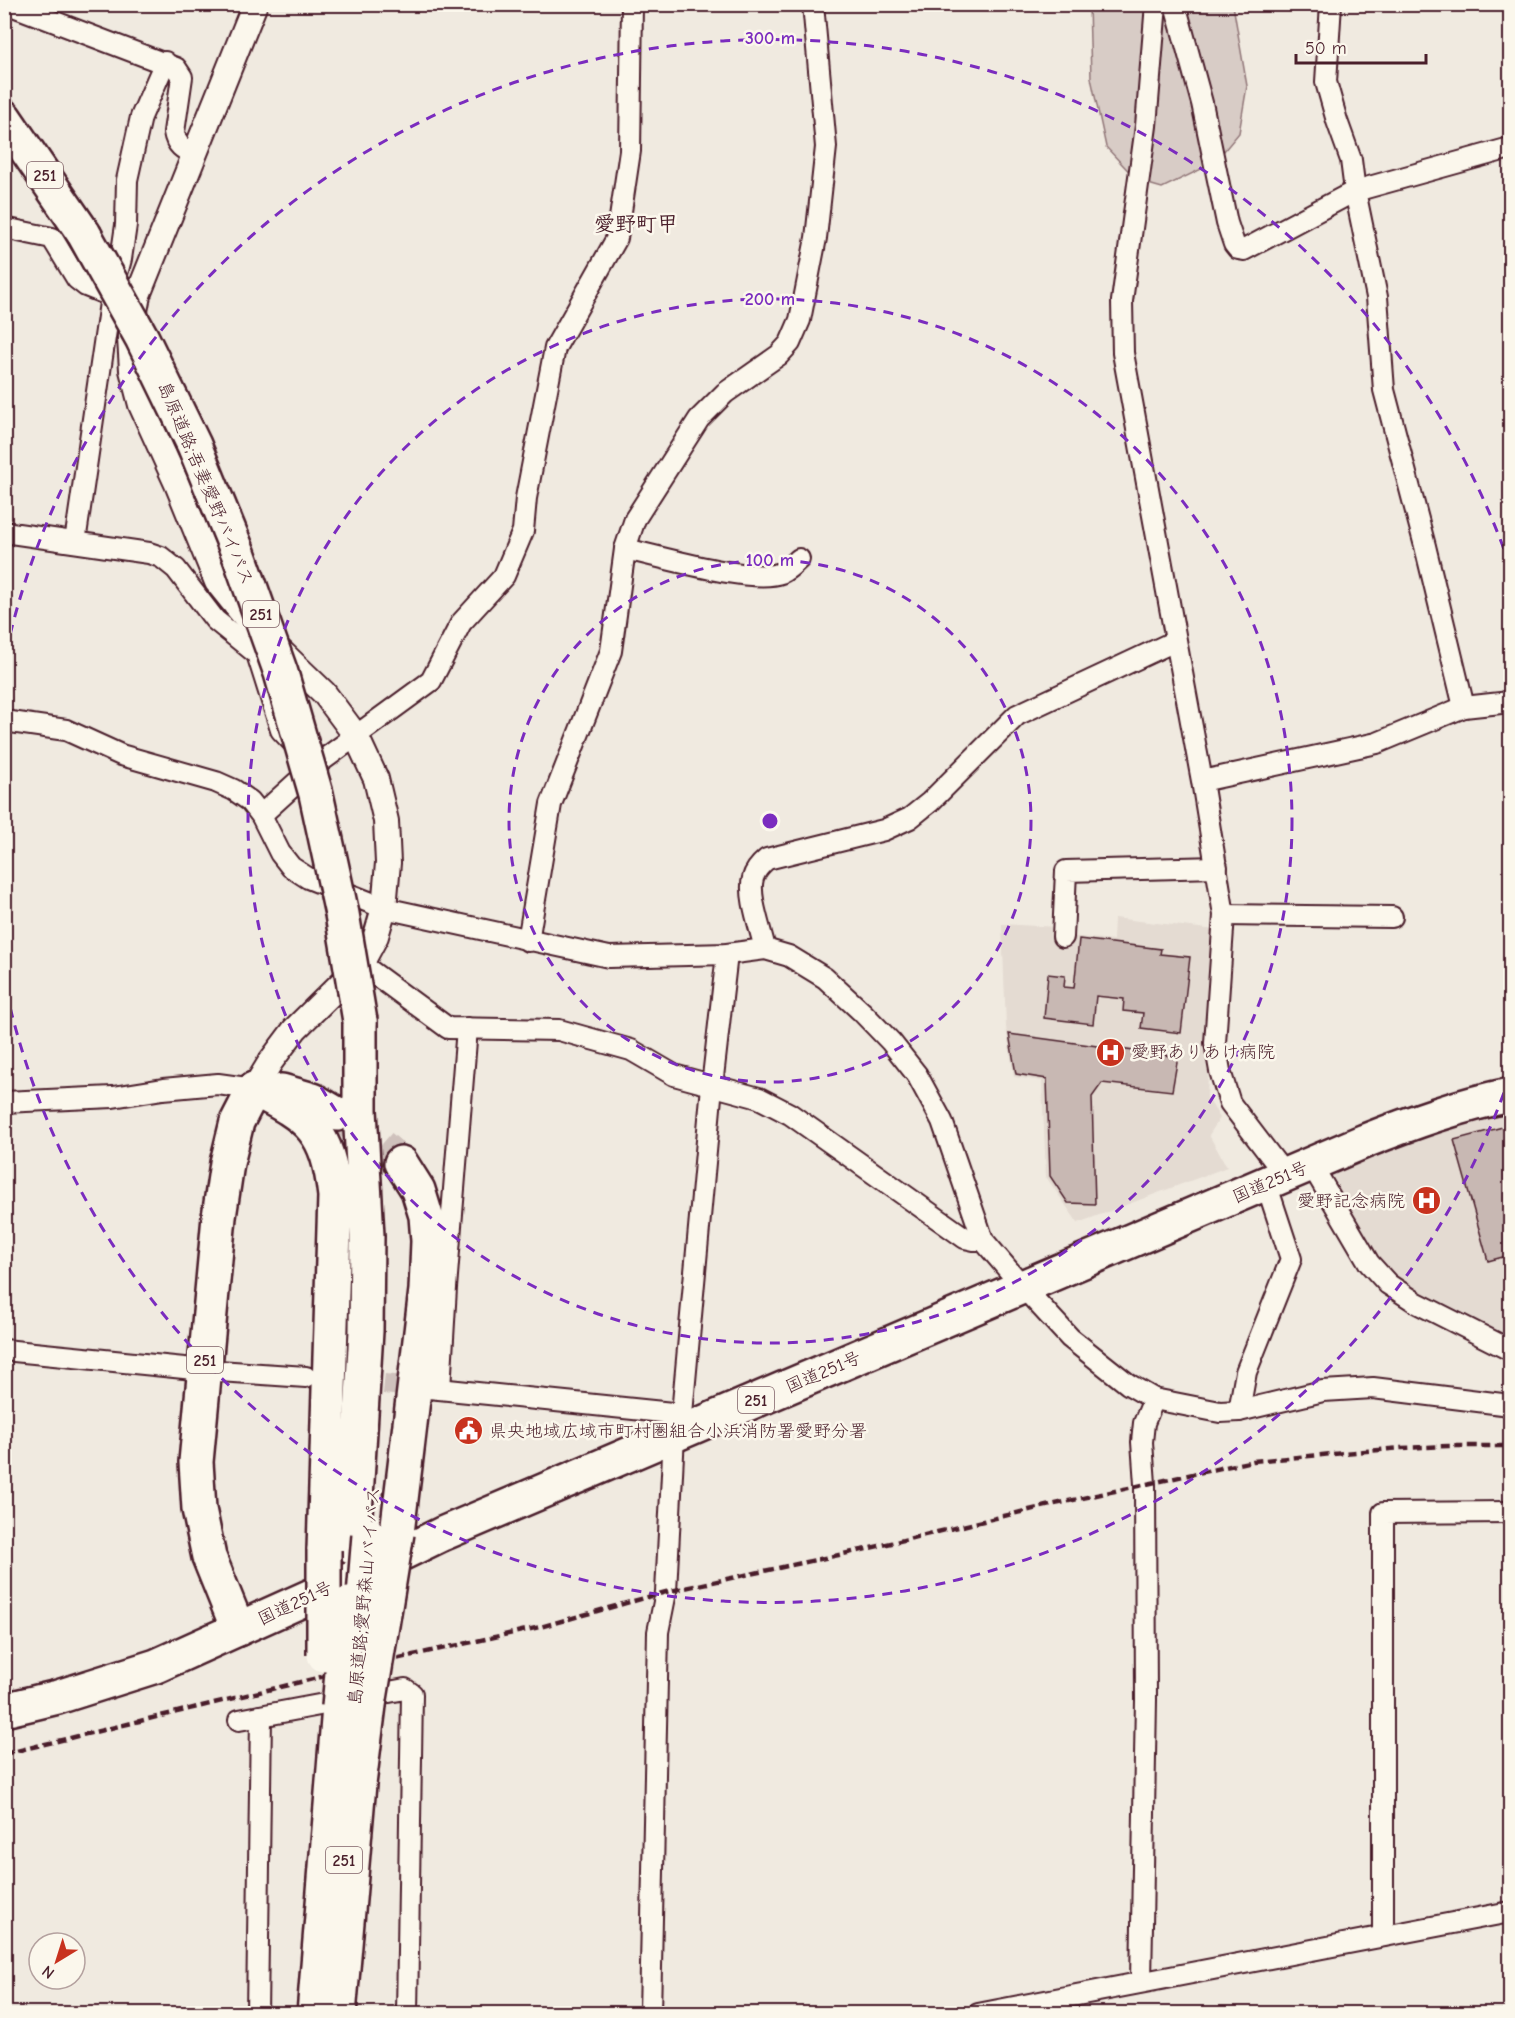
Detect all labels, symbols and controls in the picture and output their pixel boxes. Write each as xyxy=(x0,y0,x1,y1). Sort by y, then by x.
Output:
scale bar xyxy=(1296,27,1426,65)
text: 300 m xyxy=(745,28,795,49)
text: 50 m xyxy=(1305,38,1347,59)
road number: 251 xyxy=(27,162,63,188)
district label: 愛野町甲 xyxy=(594,212,678,236)
text: 200 m xyxy=(745,289,795,310)
street label: 島原道路;吾妻愛野バイパス xyxy=(153,378,258,588)
text: 100 m xyxy=(746,550,794,571)
road number: 251 xyxy=(243,601,279,627)
centre of rings xyxy=(760,811,780,831)
hospital icon: 愛野ありあけ病院 xyxy=(1094,1036,1126,1068)
place label: 愛野ありあけ病院 xyxy=(1131,1042,1275,1063)
street label: 国道251号 xyxy=(1229,1157,1311,1208)
hospital icon: 愛野記念病院 xyxy=(1410,1185,1442,1217)
place label: 愛野記念病院 xyxy=(1297,1191,1405,1212)
road number: 251 xyxy=(187,1347,223,1373)
street label: 国道251号 xyxy=(782,1347,864,1398)
road number: 251 xyxy=(738,1387,774,1413)
public building icon: 県央地域広域市町村圏組合小浜消防署愛野分署 xyxy=(452,1415,484,1447)
place label: 県央地域広域市町村圏組合小浜消防署愛野分署 xyxy=(489,1421,867,1442)
street label: 島原道路;愛野森山バイパス xyxy=(344,1486,385,1706)
street label: 国道251号 xyxy=(254,1577,336,1630)
road number: 251 xyxy=(326,1847,362,1873)
north arrow xyxy=(27,1931,87,1991)
text: N xyxy=(39,1962,58,1982)

